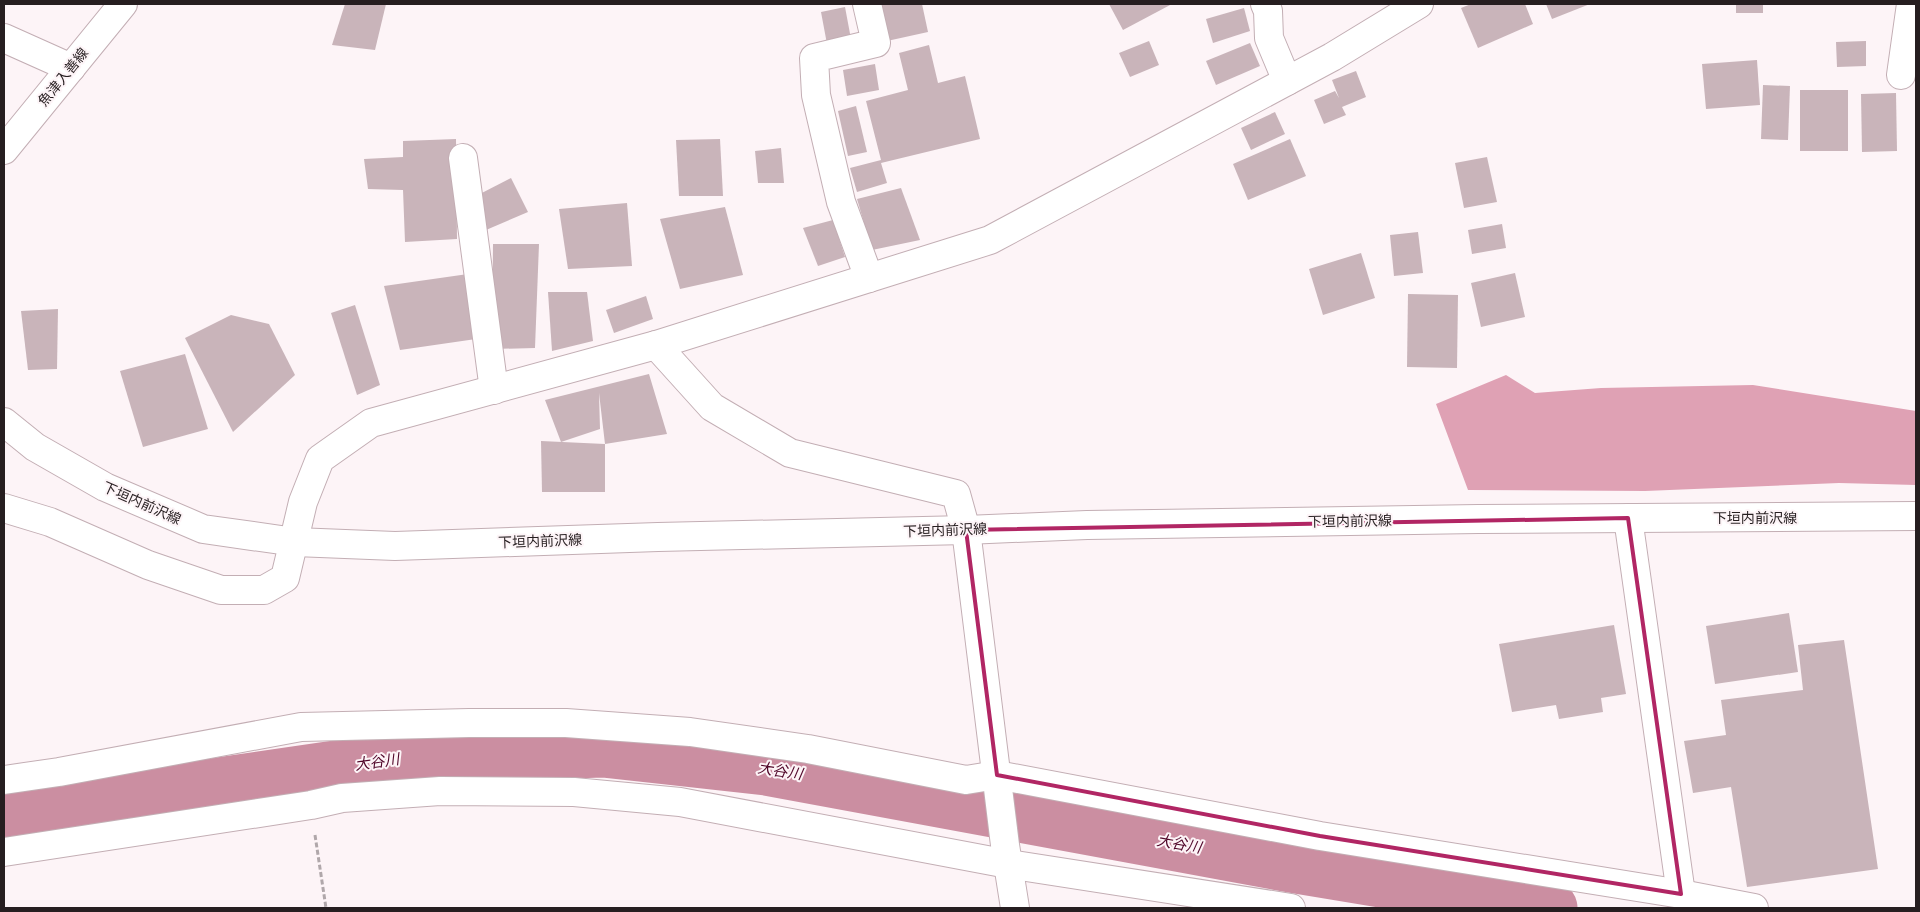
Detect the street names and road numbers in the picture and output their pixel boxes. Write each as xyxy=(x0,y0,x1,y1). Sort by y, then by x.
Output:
street label: 魚津入善線 xyxy=(35,45,91,109)
street label: 下垣内前沢線 xyxy=(100,479,184,527)
street label: 下垣内前沢線 xyxy=(1713,510,1797,526)
street label: 下垣内前沢線 xyxy=(1308,512,1392,530)
street label: 下垣内前沢線 xyxy=(903,521,987,539)
street label: 下垣内前沢線 xyxy=(498,532,582,550)

